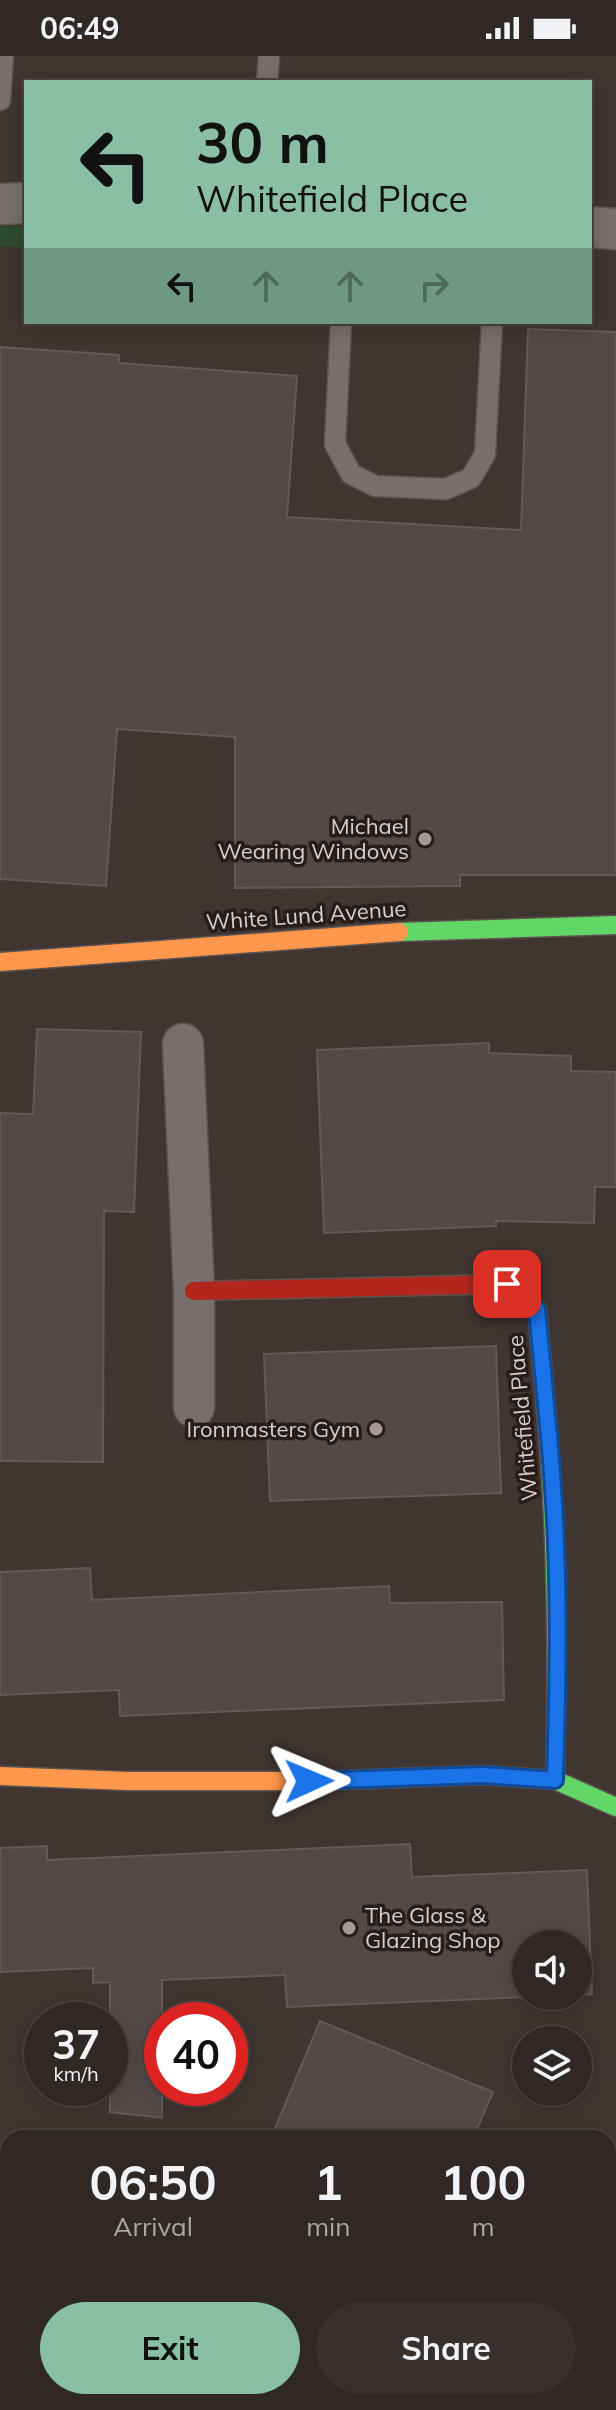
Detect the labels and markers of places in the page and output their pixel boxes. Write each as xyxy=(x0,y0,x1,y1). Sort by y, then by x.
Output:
place label: Michael Wearing Windows xyxy=(218,812,409,865)
marker: Michael Wearing Windows xyxy=(416,830,434,848)
pin xyxy=(473,1250,541,1318)
place label: Ironmasters Gym xyxy=(187,1415,360,1443)
marker: Ironmasters Gym xyxy=(367,1420,385,1438)
place label: The Glass & Glazing Shop xyxy=(365,1901,500,1954)
marker: The Glass & Glazing Shop xyxy=(340,1919,358,1937)

